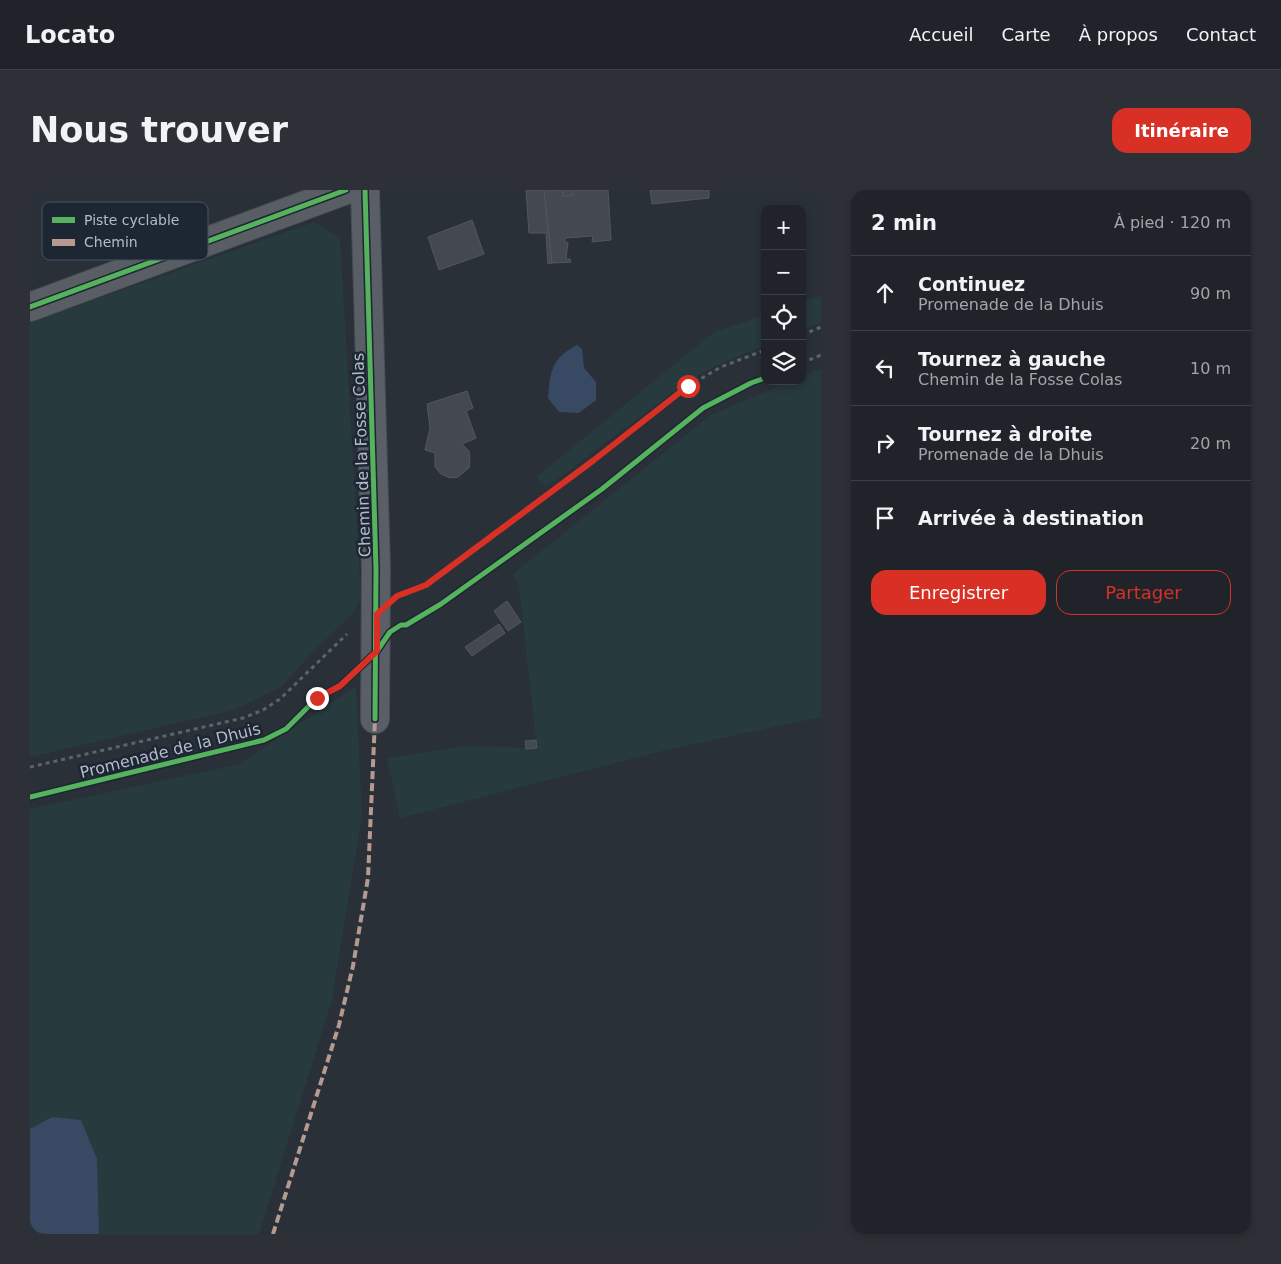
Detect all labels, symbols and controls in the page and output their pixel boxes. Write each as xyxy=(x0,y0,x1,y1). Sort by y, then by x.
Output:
text: Locato xyxy=(25,21,115,49)
text: Accueil xyxy=(909,24,974,45)
text: Carte xyxy=(1002,24,1051,45)
text: À propos xyxy=(1079,24,1158,45)
text: Contact xyxy=(1186,24,1256,45)
button: Itinéraire xyxy=(1112,108,1251,153)
text: Nous trouver xyxy=(30,110,288,150)
legend xyxy=(42,202,208,260)
map controls xyxy=(761,205,806,385)
button: + xyxy=(761,205,806,250)
text: 2 min xyxy=(871,211,937,235)
text: Piste cyclable xyxy=(84,212,179,228)
text: À pied · 120 m xyxy=(1114,213,1231,232)
text: Chemin xyxy=(84,234,138,250)
button: − xyxy=(761,250,806,295)
text: Continuez xyxy=(918,273,1025,295)
icon: ahead xyxy=(871,279,899,307)
text: 90 m xyxy=(1190,284,1231,303)
button: locate xyxy=(761,295,806,340)
text: Promenade de la Dhuis xyxy=(918,295,1104,314)
button: layers xyxy=(761,340,806,385)
text: Tournez à gauche xyxy=(918,348,1106,370)
street label: Chemin de la Fosse Colas xyxy=(348,353,375,557)
icon: left xyxy=(871,354,899,382)
text: 10 m xyxy=(1190,359,1231,378)
text: Chemin de la Fosse Colas xyxy=(918,370,1122,389)
route start xyxy=(677,375,700,398)
text: Tournez à droite xyxy=(918,423,1092,445)
icon: right xyxy=(871,429,899,457)
text: 20 m xyxy=(1190,434,1231,453)
text: Promenade de la Dhuis xyxy=(918,445,1104,464)
icon: arrive xyxy=(871,504,899,532)
text: Arrivée à destination xyxy=(918,507,1144,529)
button: Enregistrer xyxy=(871,570,1046,615)
button: Partager xyxy=(1056,570,1231,615)
route end xyxy=(306,687,329,710)
street label: Promenade de la Dhuis xyxy=(78,719,262,782)

